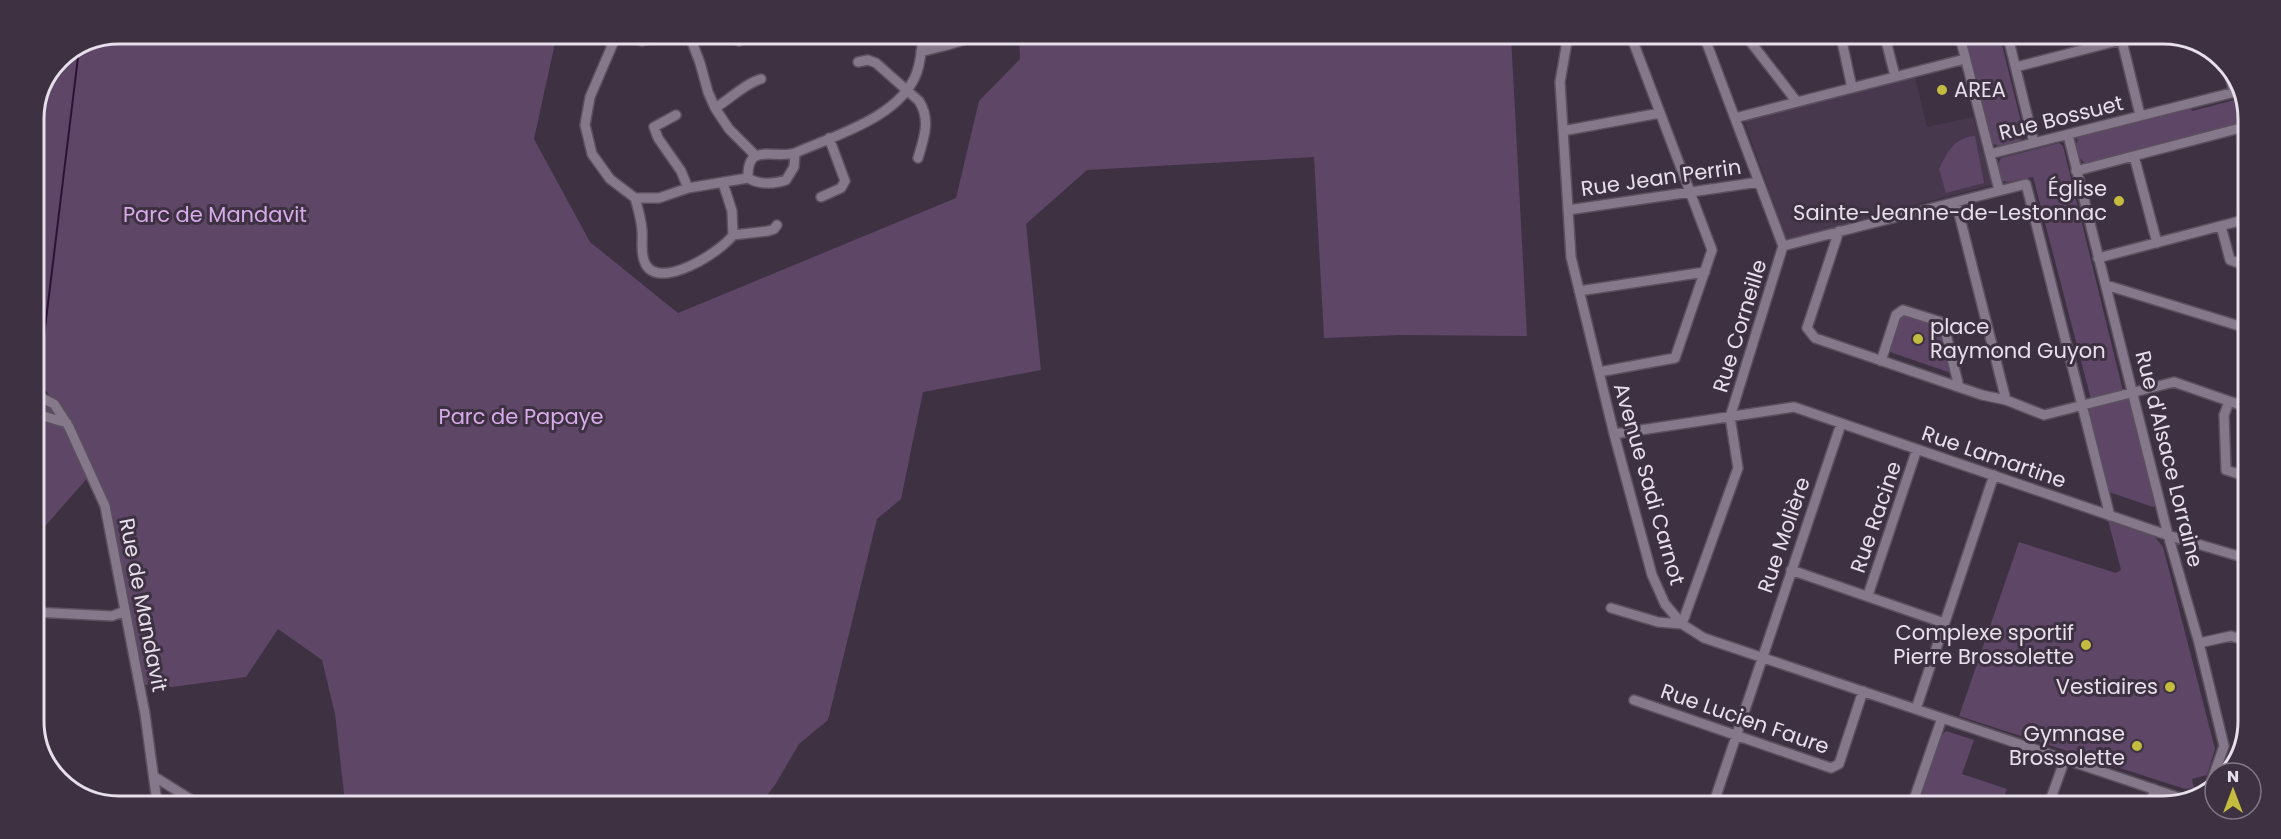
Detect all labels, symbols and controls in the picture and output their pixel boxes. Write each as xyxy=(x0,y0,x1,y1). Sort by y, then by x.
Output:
place label: AREA xyxy=(1954,75,2006,104)
marker: AREA xyxy=(1935,83,1949,97)
street label: Rue Bossuet xyxy=(1996,88,2126,147)
street label: Rue Jean Perrin xyxy=(1579,152,1743,203)
place label: Église Sainte-Jeanne-de-Lestonnac xyxy=(1793,174,2107,227)
marker: Église Sainte-Jeanne-de-Lestonnac xyxy=(2112,194,2126,208)
park label: Parc de Mandavit xyxy=(123,200,307,229)
street label: Rue Corneille xyxy=(1706,256,1773,396)
place label: place Raymond Guyon xyxy=(1930,312,2106,365)
marker: place Raymond Guyon xyxy=(1911,332,1925,346)
street label: Rue d'Alsace Lorraine xyxy=(2129,348,2210,570)
street label: Avenue Sadi Carnot xyxy=(1607,380,1692,588)
park label: Parc de Papaye xyxy=(439,402,603,431)
street label: Rue Lamartine xyxy=(1918,418,2070,495)
street label: Rue Racine xyxy=(1843,457,1908,576)
street label: Rue Molière xyxy=(1750,473,1817,597)
street label: Rue de Mandavit xyxy=(112,516,175,694)
place label: Complexe sportif Pierre Brossolette xyxy=(1893,618,2074,671)
marker: Complexe sportif Pierre Brossolette xyxy=(2079,638,2093,652)
place label: Vestiaires xyxy=(2056,672,2158,701)
street label: Rue Lucien Faure xyxy=(1657,676,1833,761)
marker: Vestiaires xyxy=(2163,680,2177,694)
place label: Gymnase Brossolette xyxy=(2009,719,2125,772)
marker: Gymnase Brossolette xyxy=(2130,739,2144,753)
north arrow xyxy=(2203,761,2263,821)
text: N xyxy=(2227,765,2239,788)

